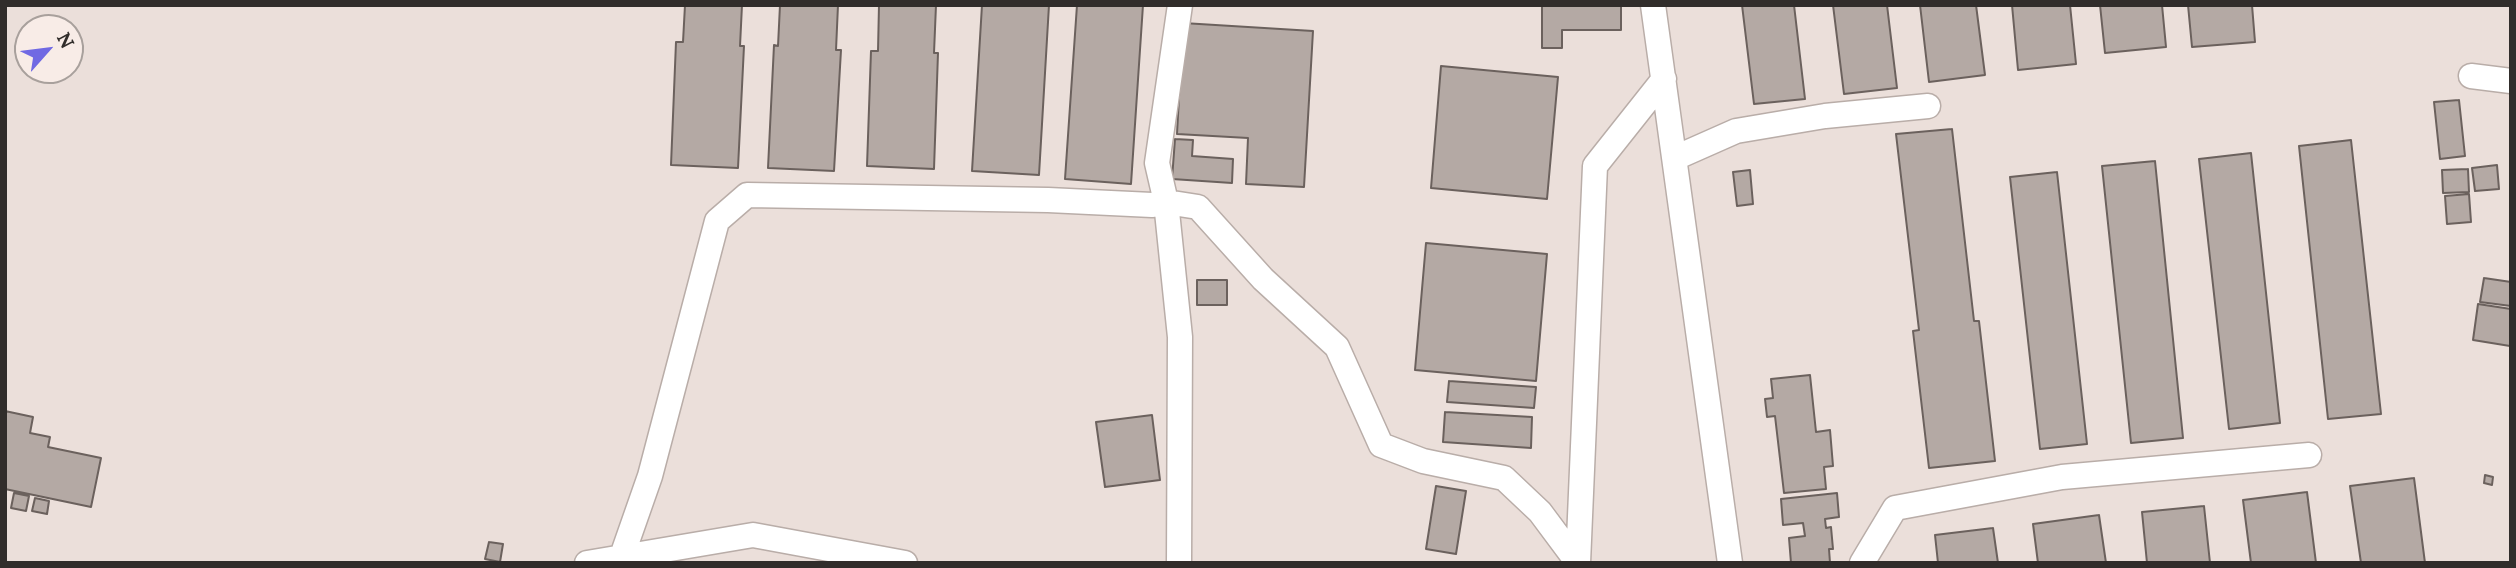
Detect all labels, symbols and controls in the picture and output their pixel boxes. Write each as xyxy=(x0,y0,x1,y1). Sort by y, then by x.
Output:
north arrow xyxy=(14,14,84,84)
text: N xyxy=(52,28,80,52)

